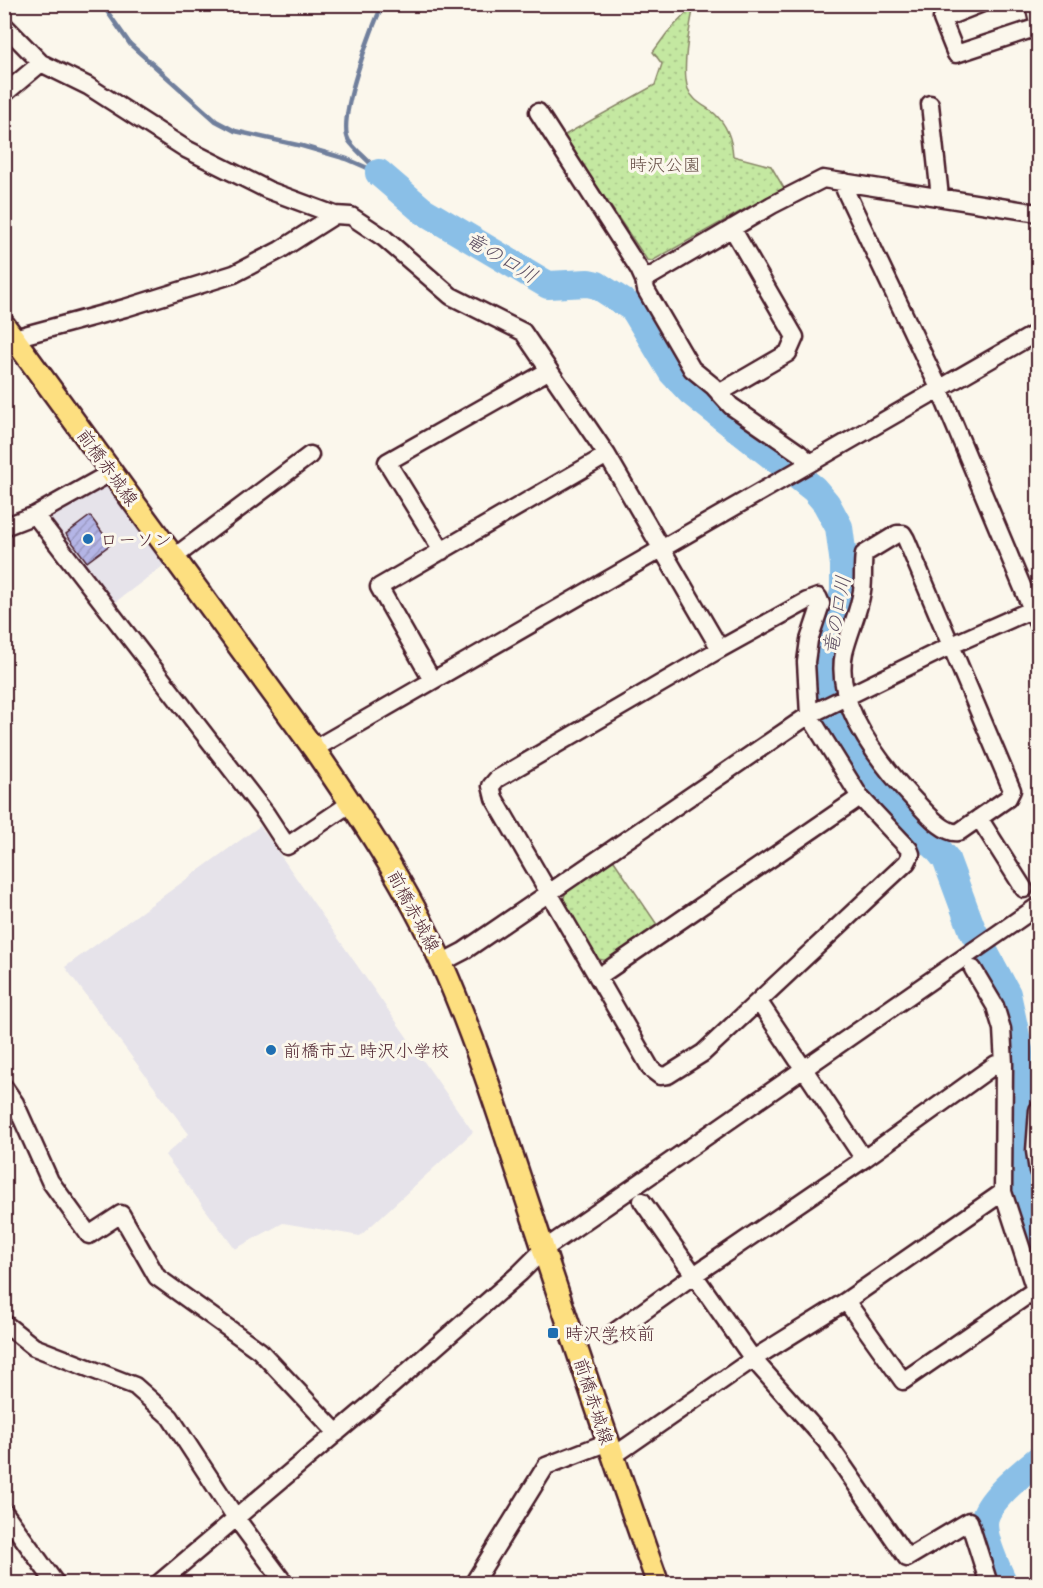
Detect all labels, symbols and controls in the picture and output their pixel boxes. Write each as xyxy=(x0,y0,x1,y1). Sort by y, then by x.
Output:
park label: 時沢公園 xyxy=(629,153,701,176)
water label: 竜の口川 xyxy=(461,226,543,288)
street label: 前橋赤城線 xyxy=(72,424,144,510)
place label: ローソン xyxy=(100,528,172,551)
marker: ローソン xyxy=(81,532,95,546)
water label: 竜の口川 xyxy=(817,573,855,657)
street label: 前橋赤城線 xyxy=(383,866,445,956)
place label: 前橋市立 時沢小学校 xyxy=(283,1039,449,1062)
marker: 前橋市立 時沢小学校 xyxy=(264,1043,278,1057)
place label: 時沢学校前 xyxy=(565,1322,655,1345)
marker: 時沢学校前 xyxy=(546,1326,560,1340)
street label: 前橋赤城線 xyxy=(569,1355,619,1447)

